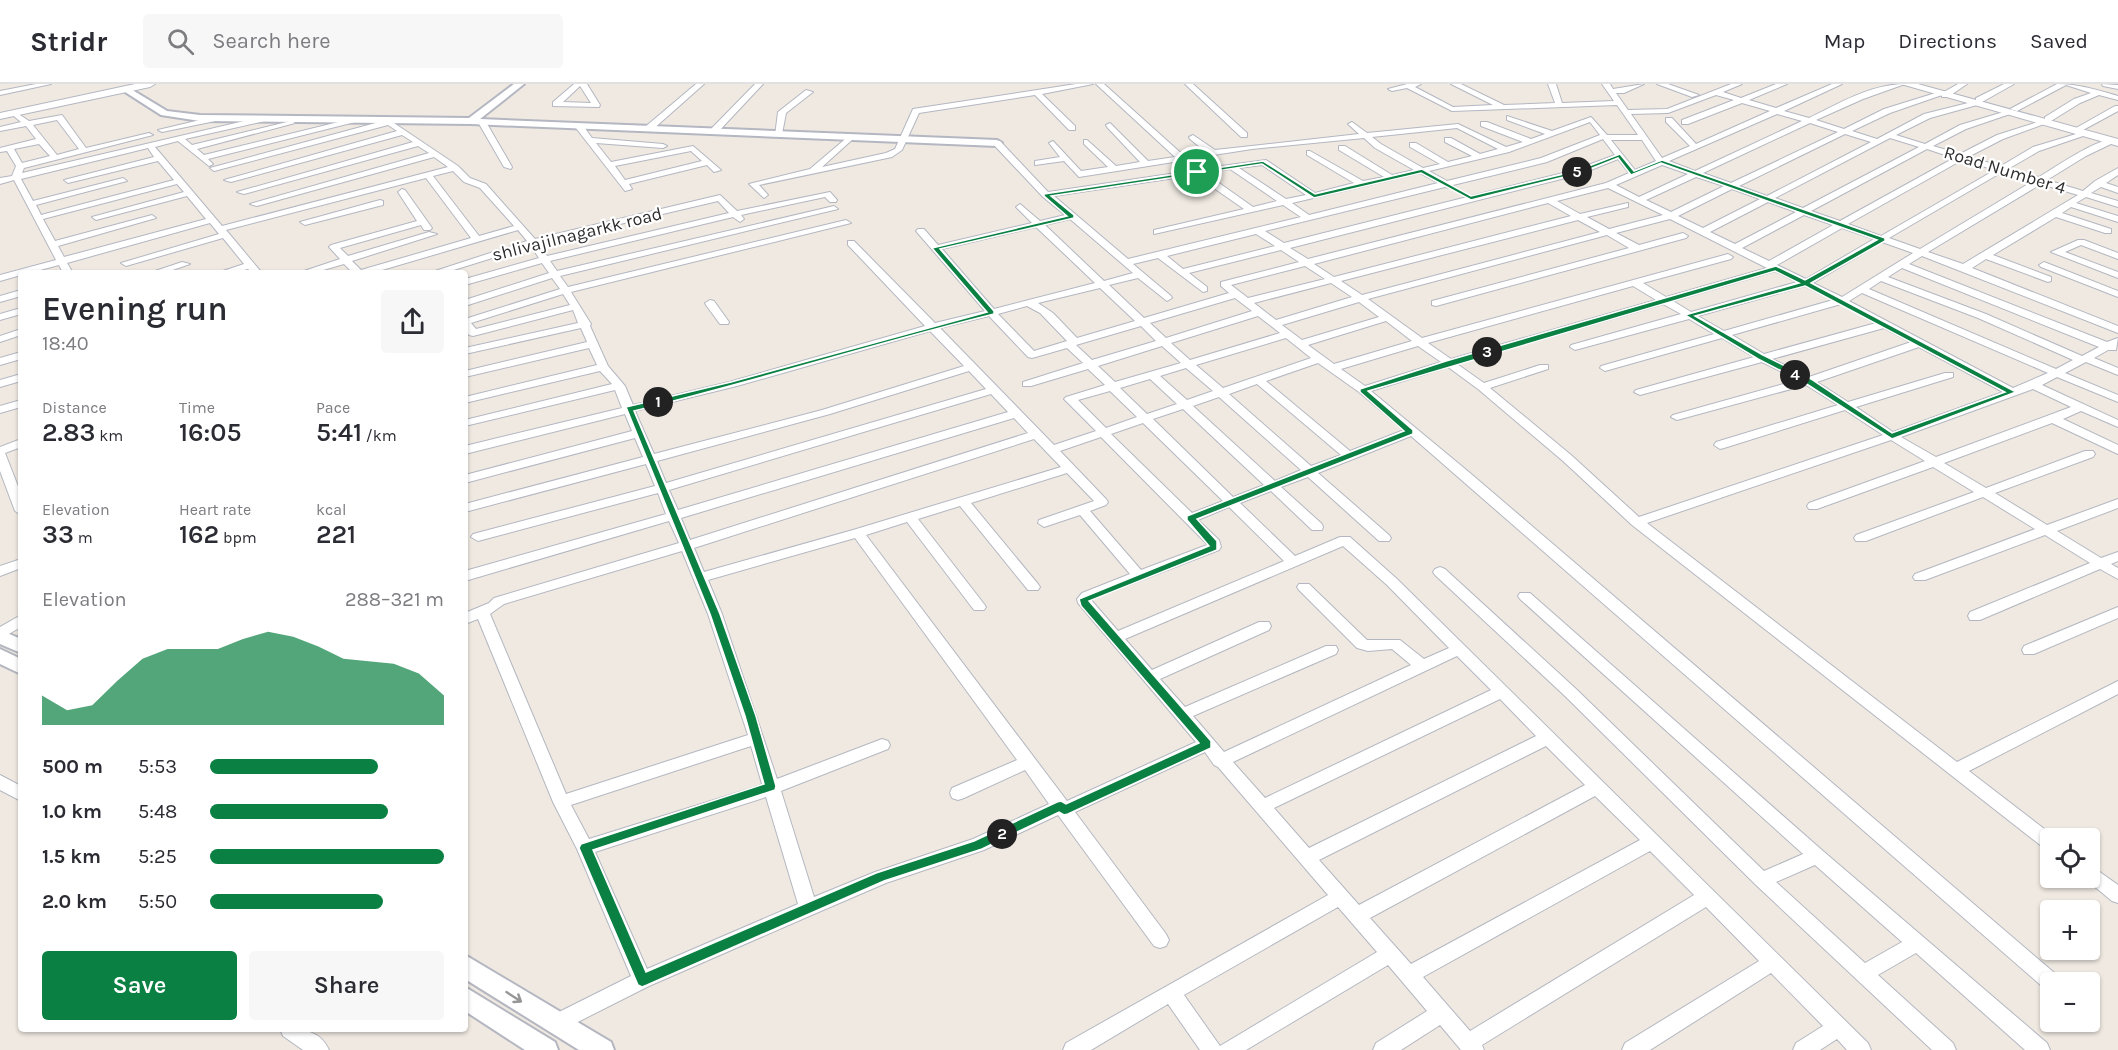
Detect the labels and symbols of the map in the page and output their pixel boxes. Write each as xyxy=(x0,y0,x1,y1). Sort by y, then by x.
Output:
street label: Road Number 4 xyxy=(1941,141,2069,199)
pin xyxy=(1171,146,1222,197)
pin: 5 xyxy=(1562,157,1592,187)
street label: shlivajilnagarkk road xyxy=(490,202,664,266)
pin: 3 xyxy=(1472,337,1502,367)
pin: 4 xyxy=(1780,360,1810,390)
pin: 1 xyxy=(643,387,673,417)
pin: 2 xyxy=(987,819,1017,849)
one-way arrow xyxy=(505,992,522,1004)

